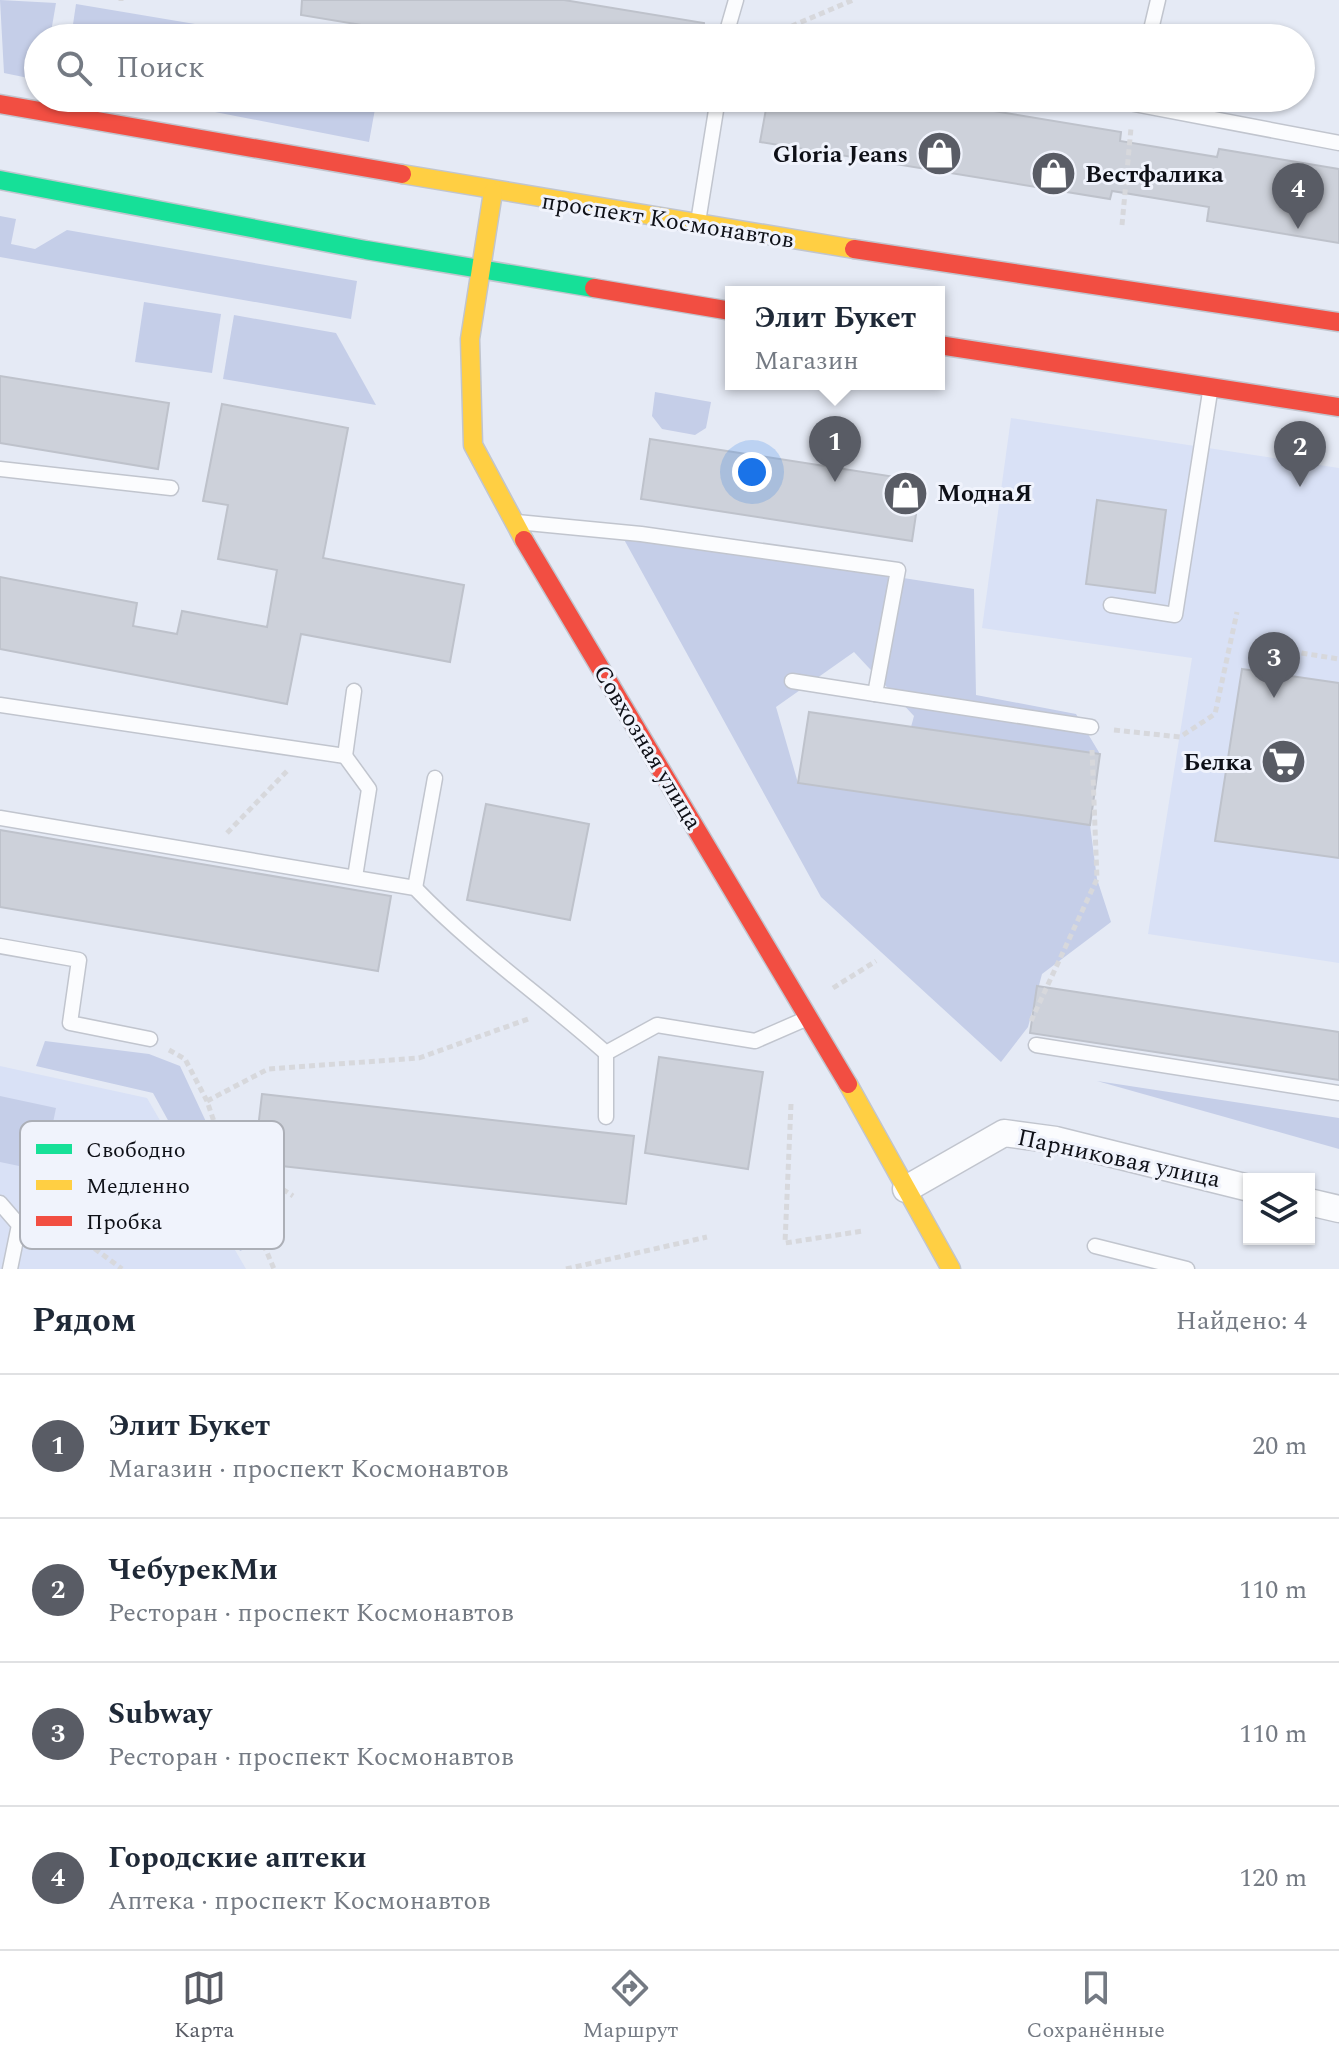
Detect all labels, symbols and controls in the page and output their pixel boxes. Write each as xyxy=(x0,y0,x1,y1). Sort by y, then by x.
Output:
search box xyxy=(24,24,1315,112)
text: Поиск xyxy=(116,45,205,91)
icon: search xyxy=(52,46,96,90)
shop icon: Gloria Jeans xyxy=(915,130,963,178)
place label: Gloria Jeans xyxy=(773,137,908,173)
shop icon: Вестфалика xyxy=(1030,150,1078,198)
place label: Вестфалика xyxy=(1085,157,1224,193)
pin: 4 xyxy=(1272,163,1324,229)
street label: проспект Космонавтов xyxy=(539,183,797,259)
popup xyxy=(725,286,945,390)
text: Элит Букет xyxy=(754,295,916,341)
text: Магазин xyxy=(754,341,859,381)
pin: 1 xyxy=(809,416,861,482)
pin: 2 xyxy=(1274,421,1326,487)
your location xyxy=(732,452,772,492)
shop icon: МоднаЯ xyxy=(882,469,930,517)
place label: МоднаЯ xyxy=(937,476,1032,512)
pin: 3 xyxy=(1248,632,1300,698)
street label: Совхозная улица xyxy=(584,658,711,837)
supermarket icon: Белка xyxy=(1259,738,1307,786)
place label: Белка xyxy=(1183,745,1253,781)
street label: Парниковая улица xyxy=(1014,1120,1224,1198)
legend xyxy=(20,1121,284,1249)
text: Свободно xyxy=(86,1134,186,1167)
text: Медленно xyxy=(86,1170,190,1203)
map controls xyxy=(1243,1173,1315,1245)
button: layers xyxy=(1243,1173,1315,1245)
text: Пробка xyxy=(86,1206,163,1239)
text: Рядом xyxy=(32,1295,136,1347)
text: Найдено: 4 xyxy=(1176,1301,1307,1341)
text: Элит Букет xyxy=(108,1403,270,1449)
text: 1 xyxy=(51,1426,65,1466)
text: 20 m xyxy=(1252,1426,1307,1466)
text: Магазин · проспект Космонавтов xyxy=(108,1449,509,1489)
text: ЧебурекМи xyxy=(108,1547,278,1593)
text: 2 xyxy=(51,1570,65,1610)
text: 110 m xyxy=(1239,1570,1307,1610)
text: Ресторан · проспект Космонавтов xyxy=(108,1593,514,1633)
text: Subway xyxy=(108,1691,212,1737)
text: 3 xyxy=(51,1714,65,1754)
text: 110 m xyxy=(1239,1714,1307,1754)
text: Ресторан · проспект Космонавтов xyxy=(108,1737,514,1777)
text: Городские аптеки xyxy=(108,1835,367,1881)
text: 4 xyxy=(51,1858,65,1898)
text: 120 m xyxy=(1239,1858,1307,1898)
text: Аптека · проспект Космонавтов xyxy=(108,1881,491,1921)
tab: Карта xyxy=(174,1966,234,2047)
tab: Маршрут xyxy=(582,1966,678,2047)
tab: Сохранённые xyxy=(1026,1966,1165,2047)

